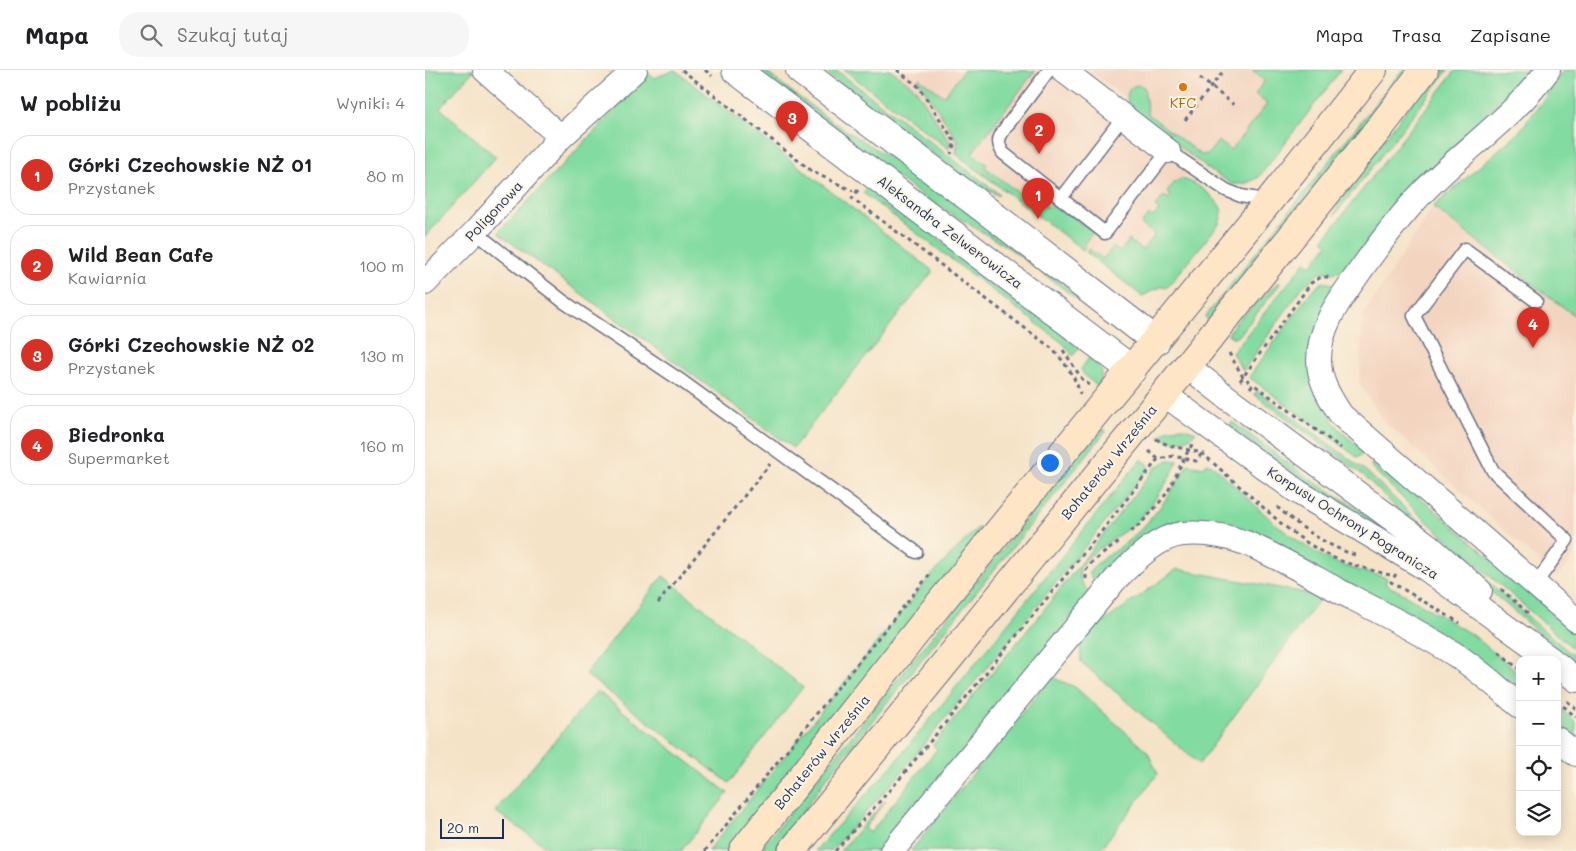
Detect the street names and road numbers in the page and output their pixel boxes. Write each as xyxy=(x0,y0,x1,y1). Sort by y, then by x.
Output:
street label: Aleksandra Zelwerowicza xyxy=(873,170,1027,293)
street label: Poligonowa xyxy=(461,176,527,245)
street label: Bohaterów Września xyxy=(1056,400,1161,523)
street label: Korpusu Ochrony Pogranicza xyxy=(1264,462,1443,583)
street label: Bohaterów Września xyxy=(769,690,874,813)

